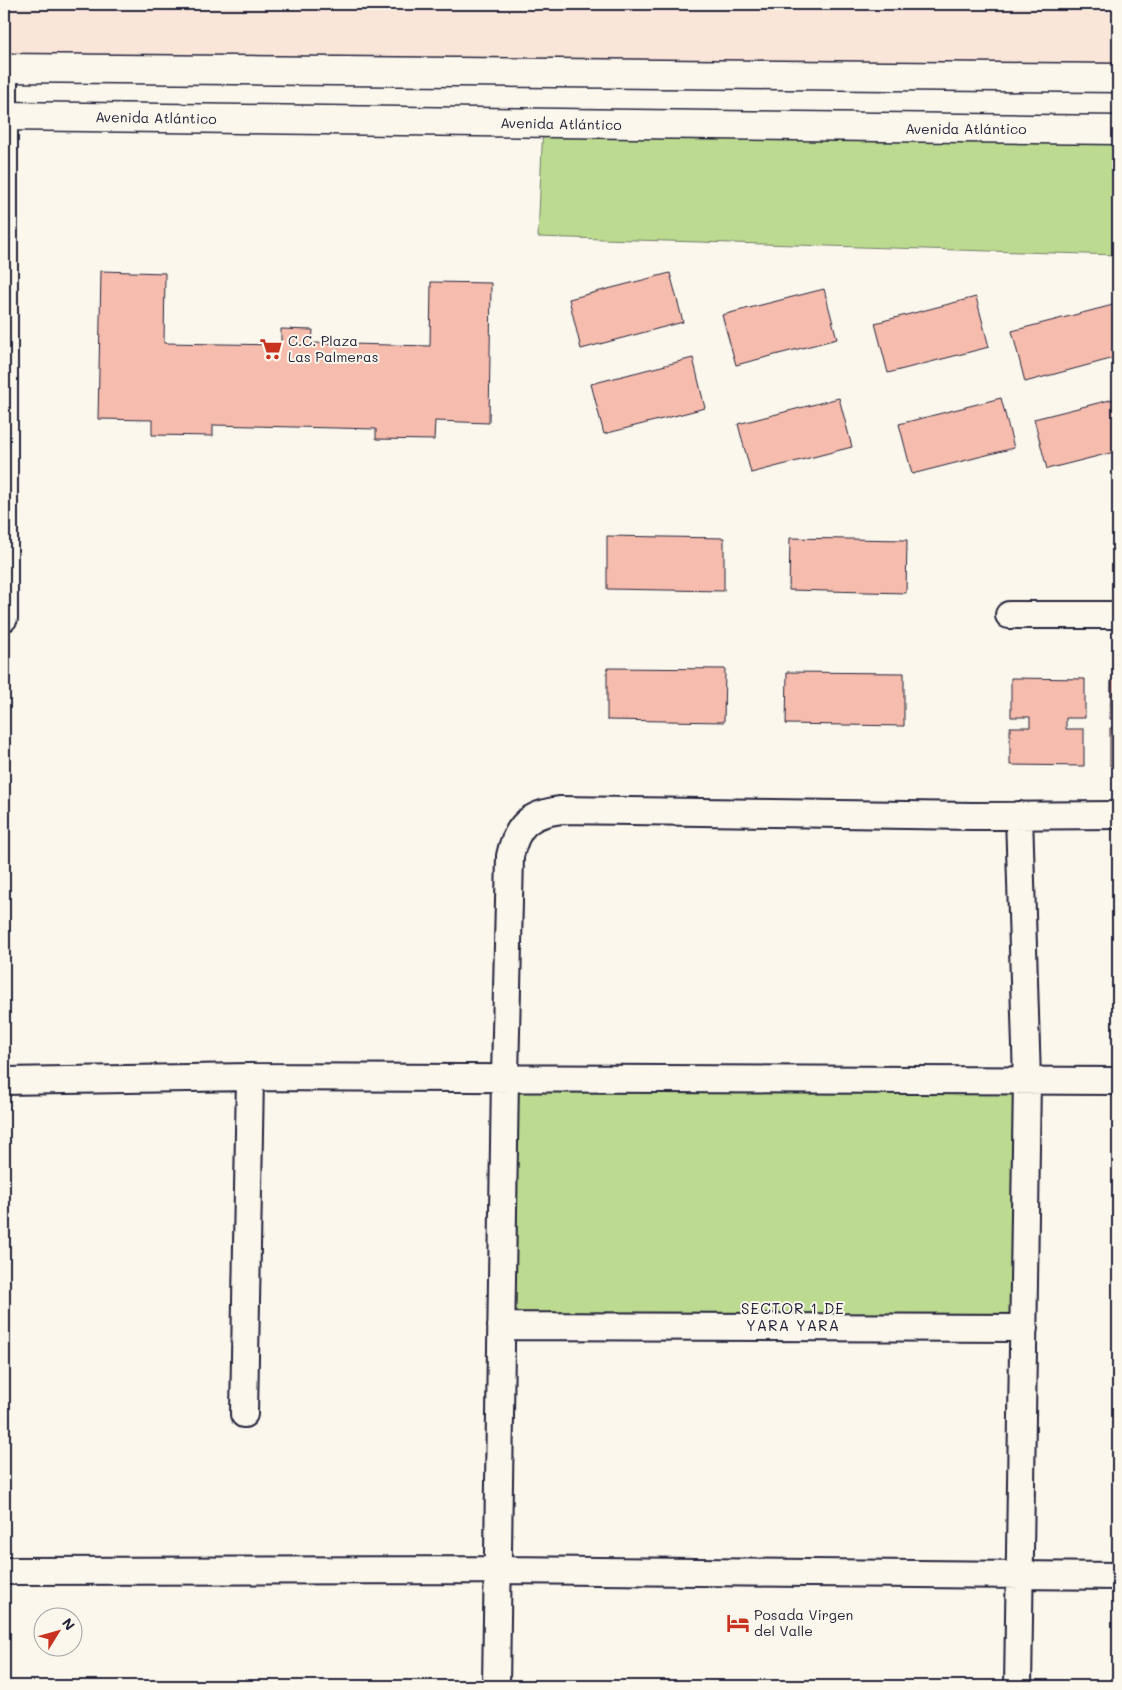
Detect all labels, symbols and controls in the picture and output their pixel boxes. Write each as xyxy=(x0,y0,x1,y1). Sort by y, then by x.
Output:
street label: Avenida Atlántico xyxy=(95,107,217,128)
street label: Avenida Atlántico xyxy=(500,113,622,134)
street label: Avenida Atlántico xyxy=(905,119,1027,138)
place label: C.C. Plaza Las Palmeras xyxy=(288,331,379,366)
supermarket icon: C.C. Plaza Las Palmeras xyxy=(258,336,284,362)
district label: SECTOR 1 DE YARA YARA xyxy=(741,1298,845,1335)
place label: Posada Virgen del Valle xyxy=(754,1605,853,1640)
north arrow xyxy=(32,1608,82,1658)
hotel icon: Posada Virgen del Valle xyxy=(725,1610,751,1636)
text: N xyxy=(58,1614,80,1634)

